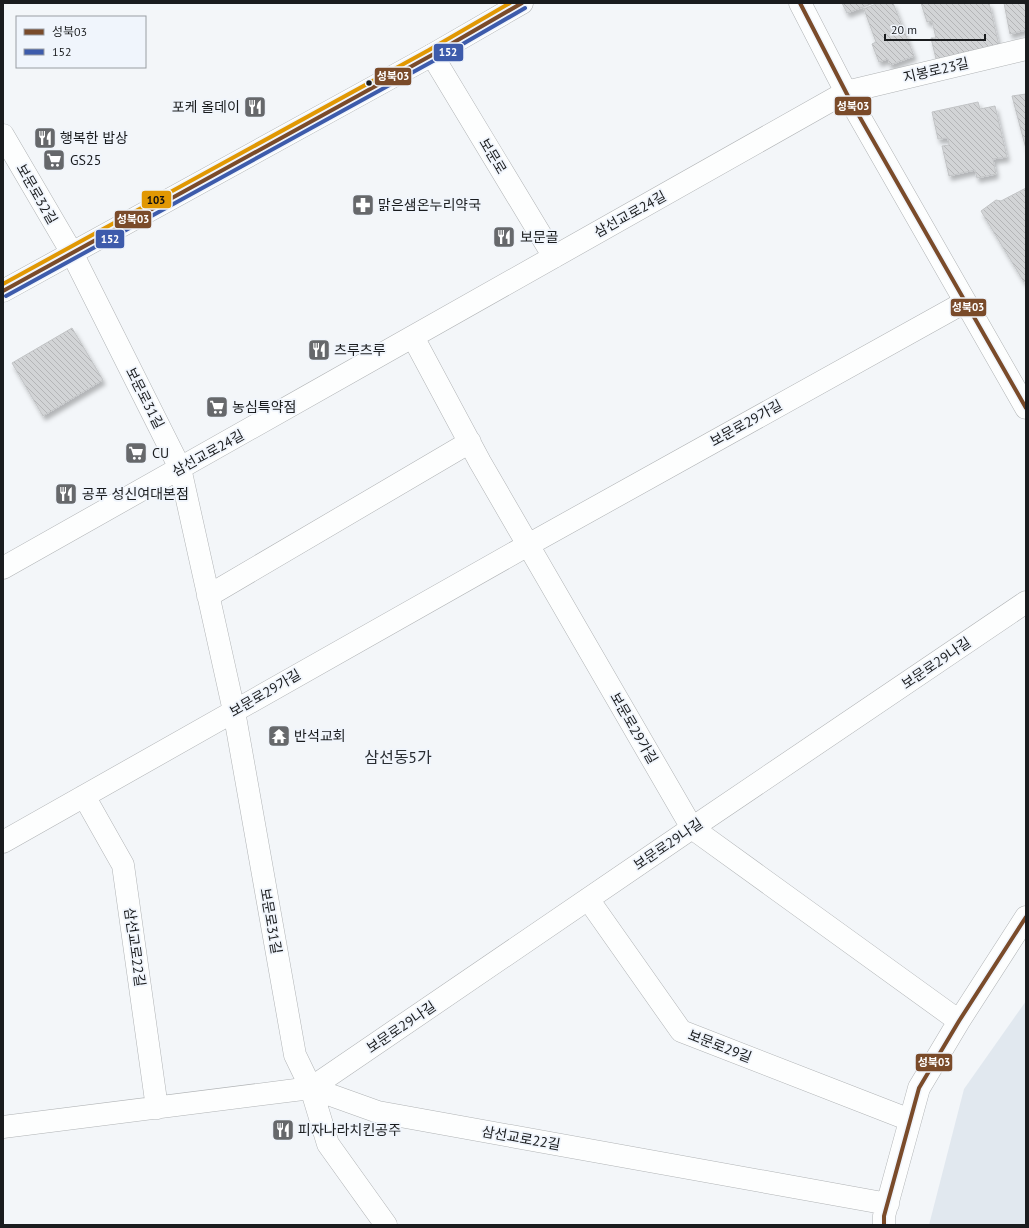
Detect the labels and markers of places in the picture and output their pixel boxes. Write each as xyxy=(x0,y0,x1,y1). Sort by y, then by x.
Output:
unlabelled marker xyxy=(364,78,374,88)
restaurant icon: 포케 올데이 xyxy=(242,94,268,120)
place label: 포케 올데이 xyxy=(172,98,240,116)
restaurant icon: 행복한 밥상 xyxy=(32,125,58,151)
place label: 행복한 밥상 xyxy=(60,129,128,147)
supermarket icon: GS25 xyxy=(41,147,67,173)
place label: GS25 xyxy=(70,151,101,169)
pharmacy icon: 맑은샘온누리약국 xyxy=(350,192,376,218)
place label: 맑은샘온누리약국 xyxy=(378,196,481,214)
restaurant icon: 보문골 xyxy=(491,224,517,250)
place label: 보문골 xyxy=(520,228,559,246)
restaurant icon: 츠루츠루 xyxy=(306,337,332,363)
place label: 츠루츠루 xyxy=(334,341,386,359)
supermarket icon: 농심특약점 xyxy=(204,394,230,420)
place label: 농심특약점 xyxy=(232,398,296,416)
supermarket icon: CU xyxy=(123,440,149,466)
place label: CU xyxy=(152,444,169,462)
restaurant icon: 공푸 성신여대본점 xyxy=(53,481,79,507)
place label: 공푸 성신여대본점 xyxy=(82,485,189,503)
temple icon: 반석교회 xyxy=(266,723,292,749)
place label: 반석교회 xyxy=(294,727,346,745)
restaurant icon: 피자나라치킨공주 xyxy=(270,1117,296,1143)
place label: 피자나라치킨공주 xyxy=(298,1121,401,1139)

